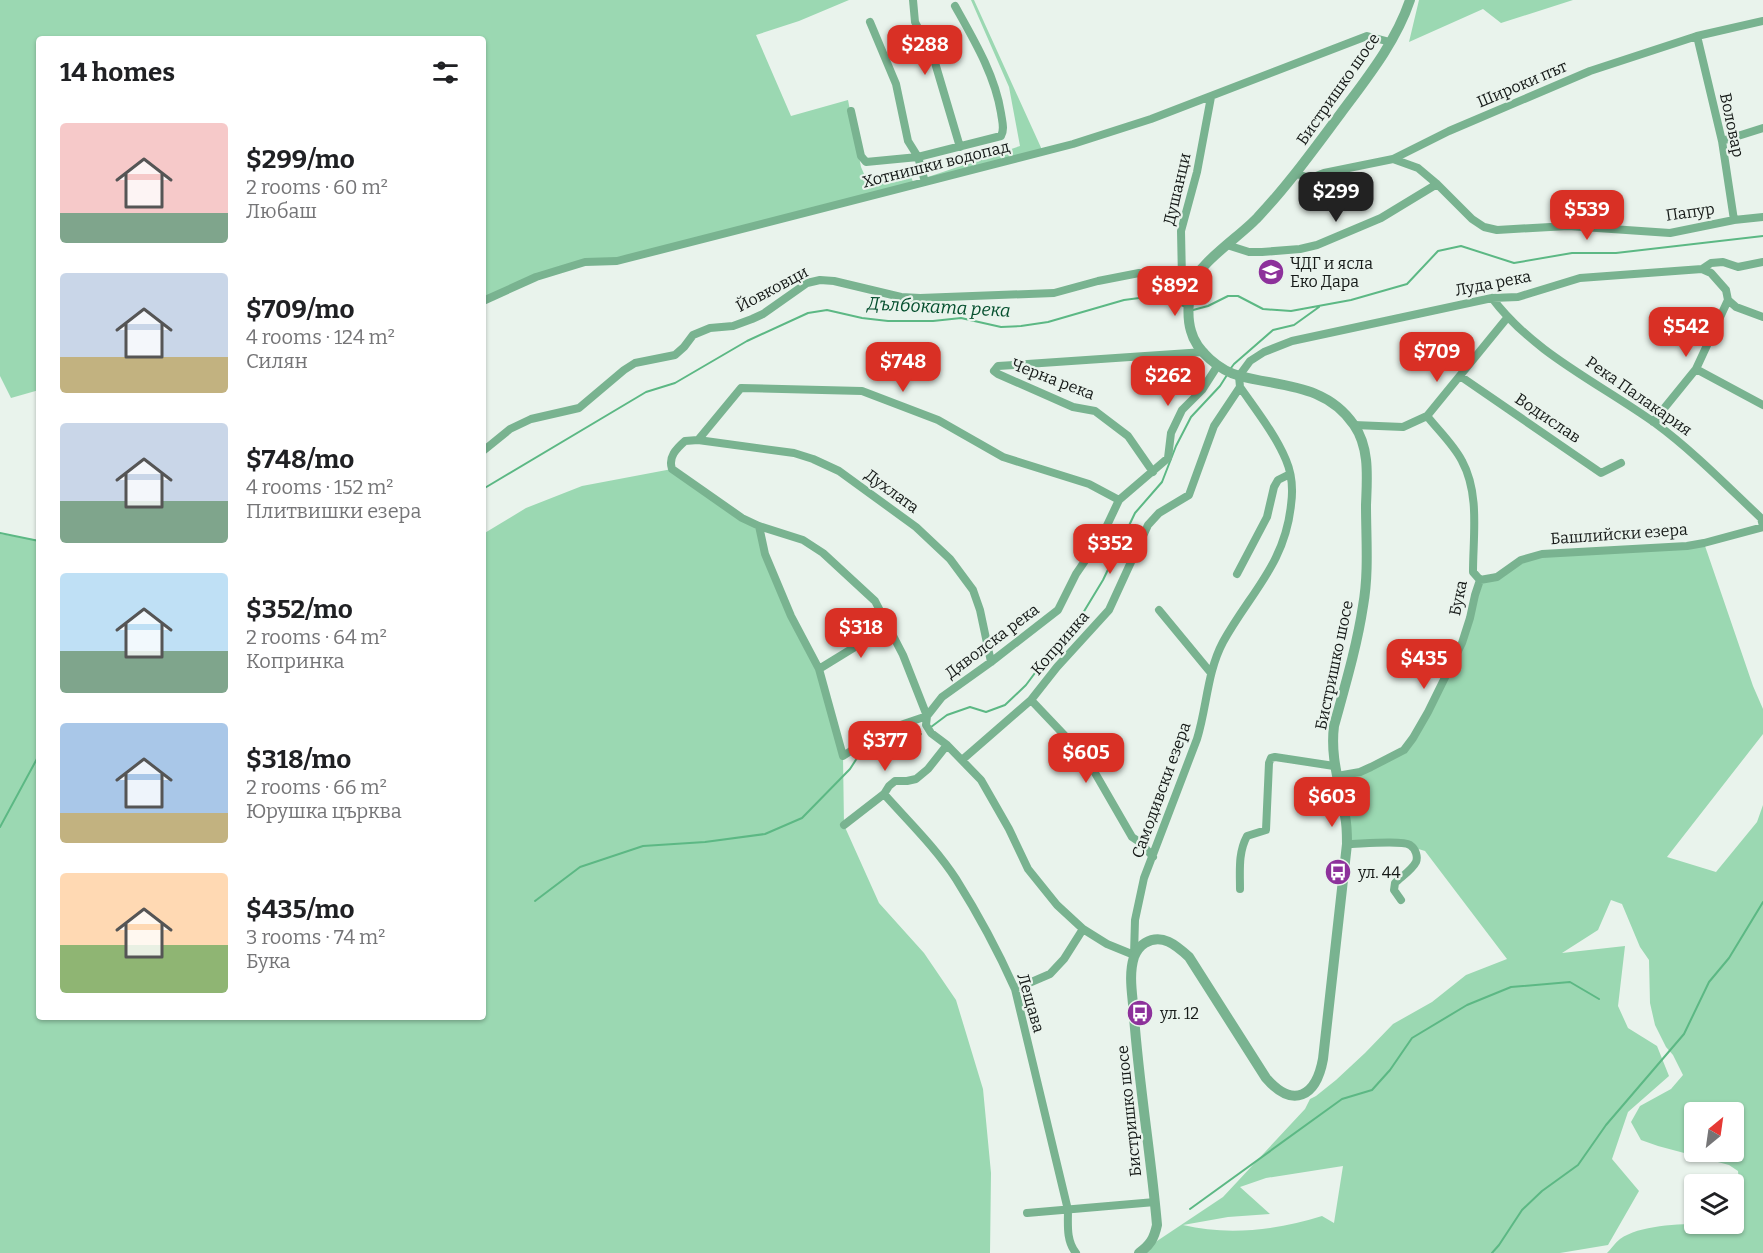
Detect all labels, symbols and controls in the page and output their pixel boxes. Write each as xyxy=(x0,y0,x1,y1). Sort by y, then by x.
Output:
pin: $288 xyxy=(889,25,961,76)
street label: Бистришко шосе xyxy=(1292,30,1384,148)
text: $288 xyxy=(901,32,949,56)
icon: filters xyxy=(429,56,462,89)
street label: Широки път xyxy=(1474,56,1570,112)
text: 14 homes xyxy=(60,57,175,88)
street label: Воловар xyxy=(1716,91,1748,159)
street label: Хотнишки водопад xyxy=(860,136,1012,192)
text: $299/mo xyxy=(246,144,355,175)
icon: home xyxy=(108,147,180,219)
street label: Душанци xyxy=(1159,151,1195,227)
pin: $299 xyxy=(1300,172,1372,223)
text: 2 rooms · 60 m² xyxy=(246,175,388,199)
text: $299 xyxy=(1312,179,1360,203)
pin: $539 xyxy=(1551,190,1623,241)
text: $539 xyxy=(1564,197,1610,221)
text: Любаш xyxy=(246,199,317,223)
street label: Папур xyxy=(1664,199,1716,225)
place label: ЧДГ и ясла Еко Дара xyxy=(1290,254,1373,291)
school or university icon: ЧДГ и ясла Еко Дара xyxy=(1256,257,1286,287)
street label: Йовковци xyxy=(732,261,811,316)
pin: $892 xyxy=(1139,266,1211,317)
street label: Луда река xyxy=(1453,266,1533,300)
text: $892 xyxy=(1151,273,1199,297)
water label: Дълбоката река xyxy=(865,292,1011,322)
text: $709/mo xyxy=(246,294,355,325)
icon: home xyxy=(108,297,180,369)
pin: $542 xyxy=(1650,307,1722,358)
text: $542 xyxy=(1663,314,1709,338)
text: 4 rooms · 124 m² xyxy=(246,325,395,349)
pin: $709 xyxy=(1401,332,1473,383)
text: $709 xyxy=(1414,339,1460,363)
pin: $748 xyxy=(867,342,939,393)
text: Силян xyxy=(246,349,308,373)
text: $748 xyxy=(880,349,926,373)
street label: Река Палакария xyxy=(1582,352,1696,440)
street label: Черна река xyxy=(1009,354,1098,404)
pin: $262 xyxy=(1132,356,1204,407)
text: $262 xyxy=(1145,363,1191,387)
street label: Водислав xyxy=(1512,389,1584,447)
text: $748/mo xyxy=(246,444,354,475)
icon: home xyxy=(108,447,180,519)
street label: Духлата xyxy=(861,465,923,517)
text: 4 rooms · 152 m² xyxy=(246,475,393,499)
text: Плитвишки езера xyxy=(246,499,421,523)
street label: Башлийски езера xyxy=(1550,520,1688,548)
pin: $352 xyxy=(1074,524,1146,575)
text: $352 xyxy=(1087,531,1133,555)
street label: Бука xyxy=(1445,578,1471,617)
text: $352/mo xyxy=(246,594,353,625)
icon: home xyxy=(108,597,180,669)
street label: Дяволска река xyxy=(941,599,1043,682)
street label: Бистришко шосе xyxy=(1311,599,1357,731)
street label: Копринка xyxy=(1027,607,1093,679)
pin: $318 xyxy=(825,608,897,659)
text: $318 xyxy=(839,615,883,639)
text: 2 rooms · 64 m² xyxy=(246,625,387,649)
pin: $435 xyxy=(1388,639,1460,690)
text: $435 xyxy=(1401,646,1447,670)
text: Копринка xyxy=(246,649,344,673)
street label: Самодивски езера xyxy=(1128,719,1195,861)
pin: $377 xyxy=(849,721,921,772)
text: $377 xyxy=(862,728,908,752)
pin: $605 xyxy=(1050,733,1122,784)
text: $605 xyxy=(1062,740,1110,764)
text: $318/mo xyxy=(246,744,351,775)
icon: home xyxy=(108,747,180,819)
text: 2 rooms · 66 m² xyxy=(246,775,387,799)
pin: $603 xyxy=(1296,777,1368,828)
text: $603 xyxy=(1308,784,1356,808)
text: Юрушка църква xyxy=(246,799,402,823)
bus stop icon: ул. 44 xyxy=(1323,857,1353,887)
place label: ул. 44 xyxy=(1357,863,1401,882)
text: $435/mo xyxy=(246,894,354,925)
icon: home xyxy=(108,897,180,969)
text: 3 rooms · 74 m² xyxy=(246,925,385,949)
text: Бука xyxy=(246,949,291,973)
street label: Лещава xyxy=(1014,971,1049,1035)
bus stop icon: ул. 12 xyxy=(1125,998,1155,1028)
place label: ул. 12 xyxy=(1159,1004,1199,1023)
street label: Бистришко шосе xyxy=(1113,1044,1145,1178)
north arrow xyxy=(1684,1102,1744,1162)
map controls xyxy=(1684,1102,1744,1234)
button: layers xyxy=(1684,1174,1744,1234)

